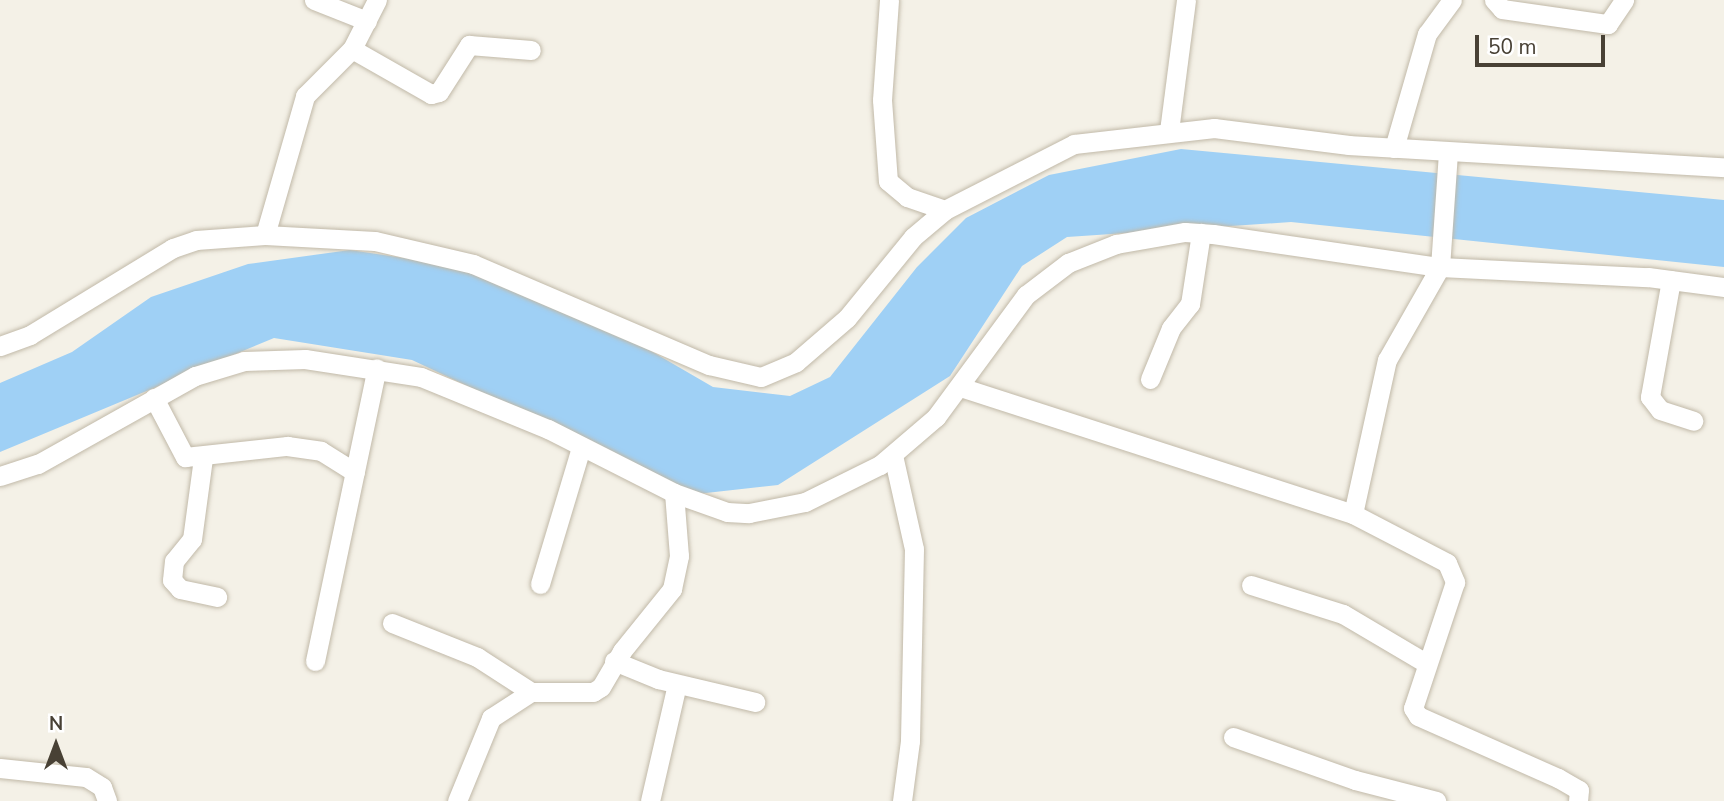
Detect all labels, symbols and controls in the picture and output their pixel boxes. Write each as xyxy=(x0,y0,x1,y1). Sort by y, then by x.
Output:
scale bar xyxy=(1479,21,1608,65)
text: 50 m xyxy=(1488,33,1537,61)
north arrow xyxy=(21,710,91,780)
text: N xyxy=(49,711,63,737)

